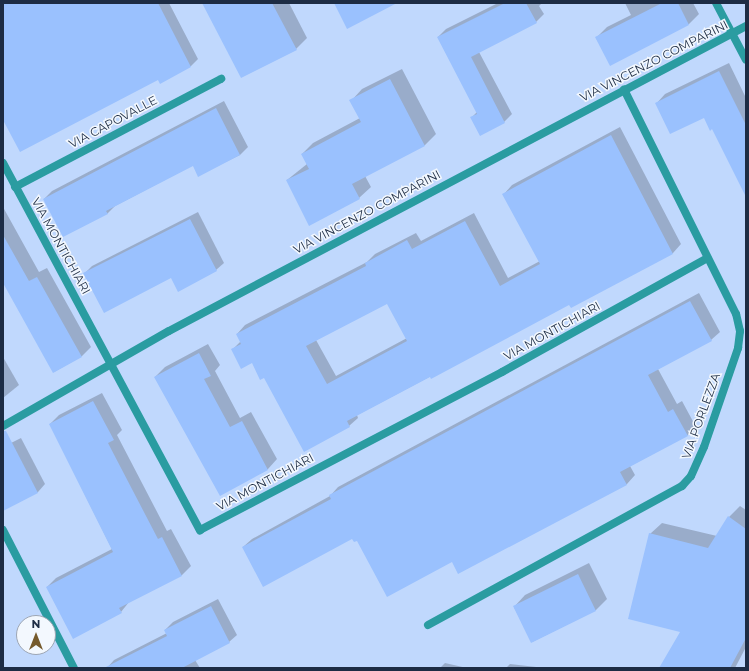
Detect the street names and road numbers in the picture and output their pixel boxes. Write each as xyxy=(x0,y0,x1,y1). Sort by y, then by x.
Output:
street label: VIA VINCENZO COMPARINI xyxy=(578,17,730,105)
street label: VIA CAPOVALLE xyxy=(67,93,159,151)
street label: VIA VINCENZO COMPARINI xyxy=(291,167,443,257)
street label: VIA MONTICHIARI xyxy=(28,195,94,297)
street label: VIA MONTICHIARI xyxy=(501,298,603,364)
street label: VIA PORLEZZA xyxy=(679,371,723,461)
street label: VIA MONTICHIARI xyxy=(214,450,316,514)

